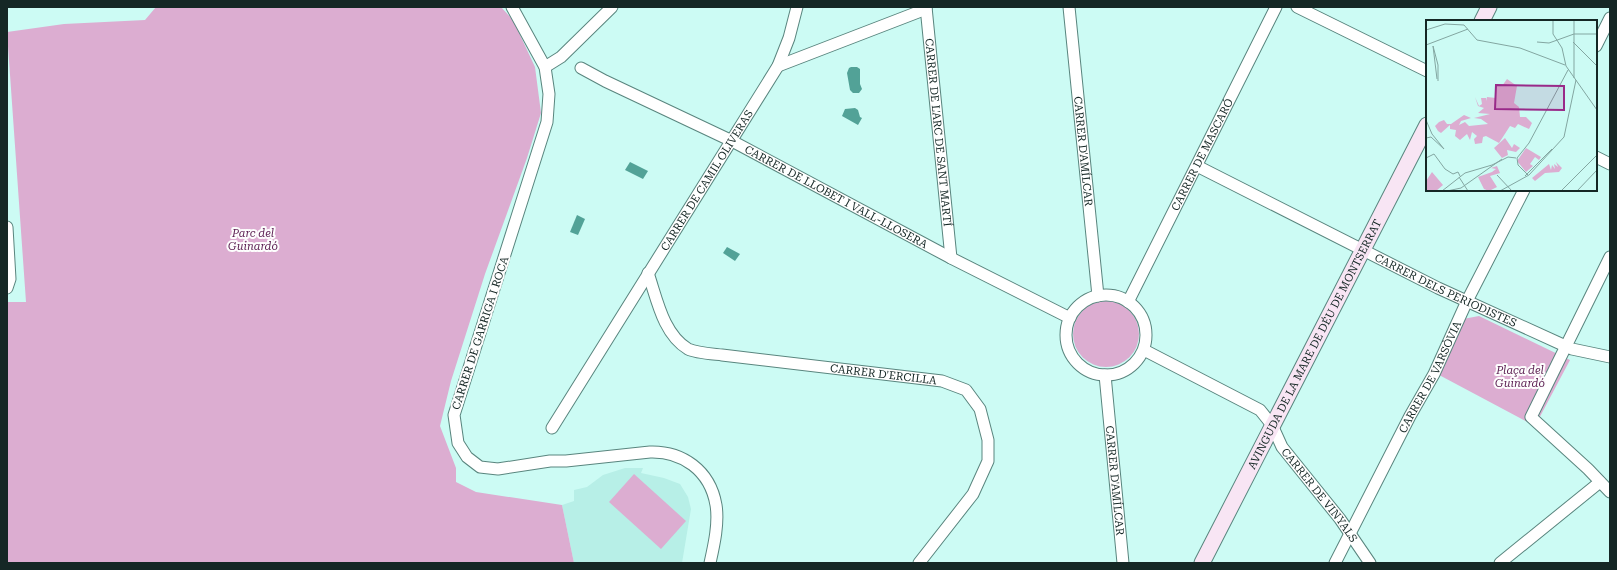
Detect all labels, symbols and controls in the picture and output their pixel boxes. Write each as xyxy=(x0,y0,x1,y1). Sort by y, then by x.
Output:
inset map xyxy=(1426,20,1597,191)
street label: CARRER DE L'ARC DE SANT MARTÍ xyxy=(922,38,955,227)
street label: CARRER D'AMÍLCAR xyxy=(1071,96,1095,207)
street label: CARRER DE MASCARÓ xyxy=(1169,96,1236,213)
street label: CARRER DE CAMIL OLIVERAS xyxy=(658,108,756,253)
street label: CARRER DE LLOBET I VALL-LLOSERA xyxy=(742,143,930,251)
street label: AVINGUDA DE LA MARE DE DÉU DE MONTSERRAT xyxy=(1245,217,1384,471)
park label: Parc del Guinardó xyxy=(228,227,278,253)
street label: CARRER DELS PERIODISTES xyxy=(1372,251,1519,330)
street label: CARRER DE GARRIGA I ROCA xyxy=(450,255,512,411)
street label: CARRER DE VARSÒVIA xyxy=(1396,319,1464,435)
street label: CARRER D'ERCILLA xyxy=(829,362,938,387)
park label: Plaça del Guinardó xyxy=(1495,364,1545,390)
street label: CARRER D'AMÍLCAR xyxy=(1103,425,1126,536)
street label: CARRER DE VINYALS xyxy=(1279,446,1360,545)

